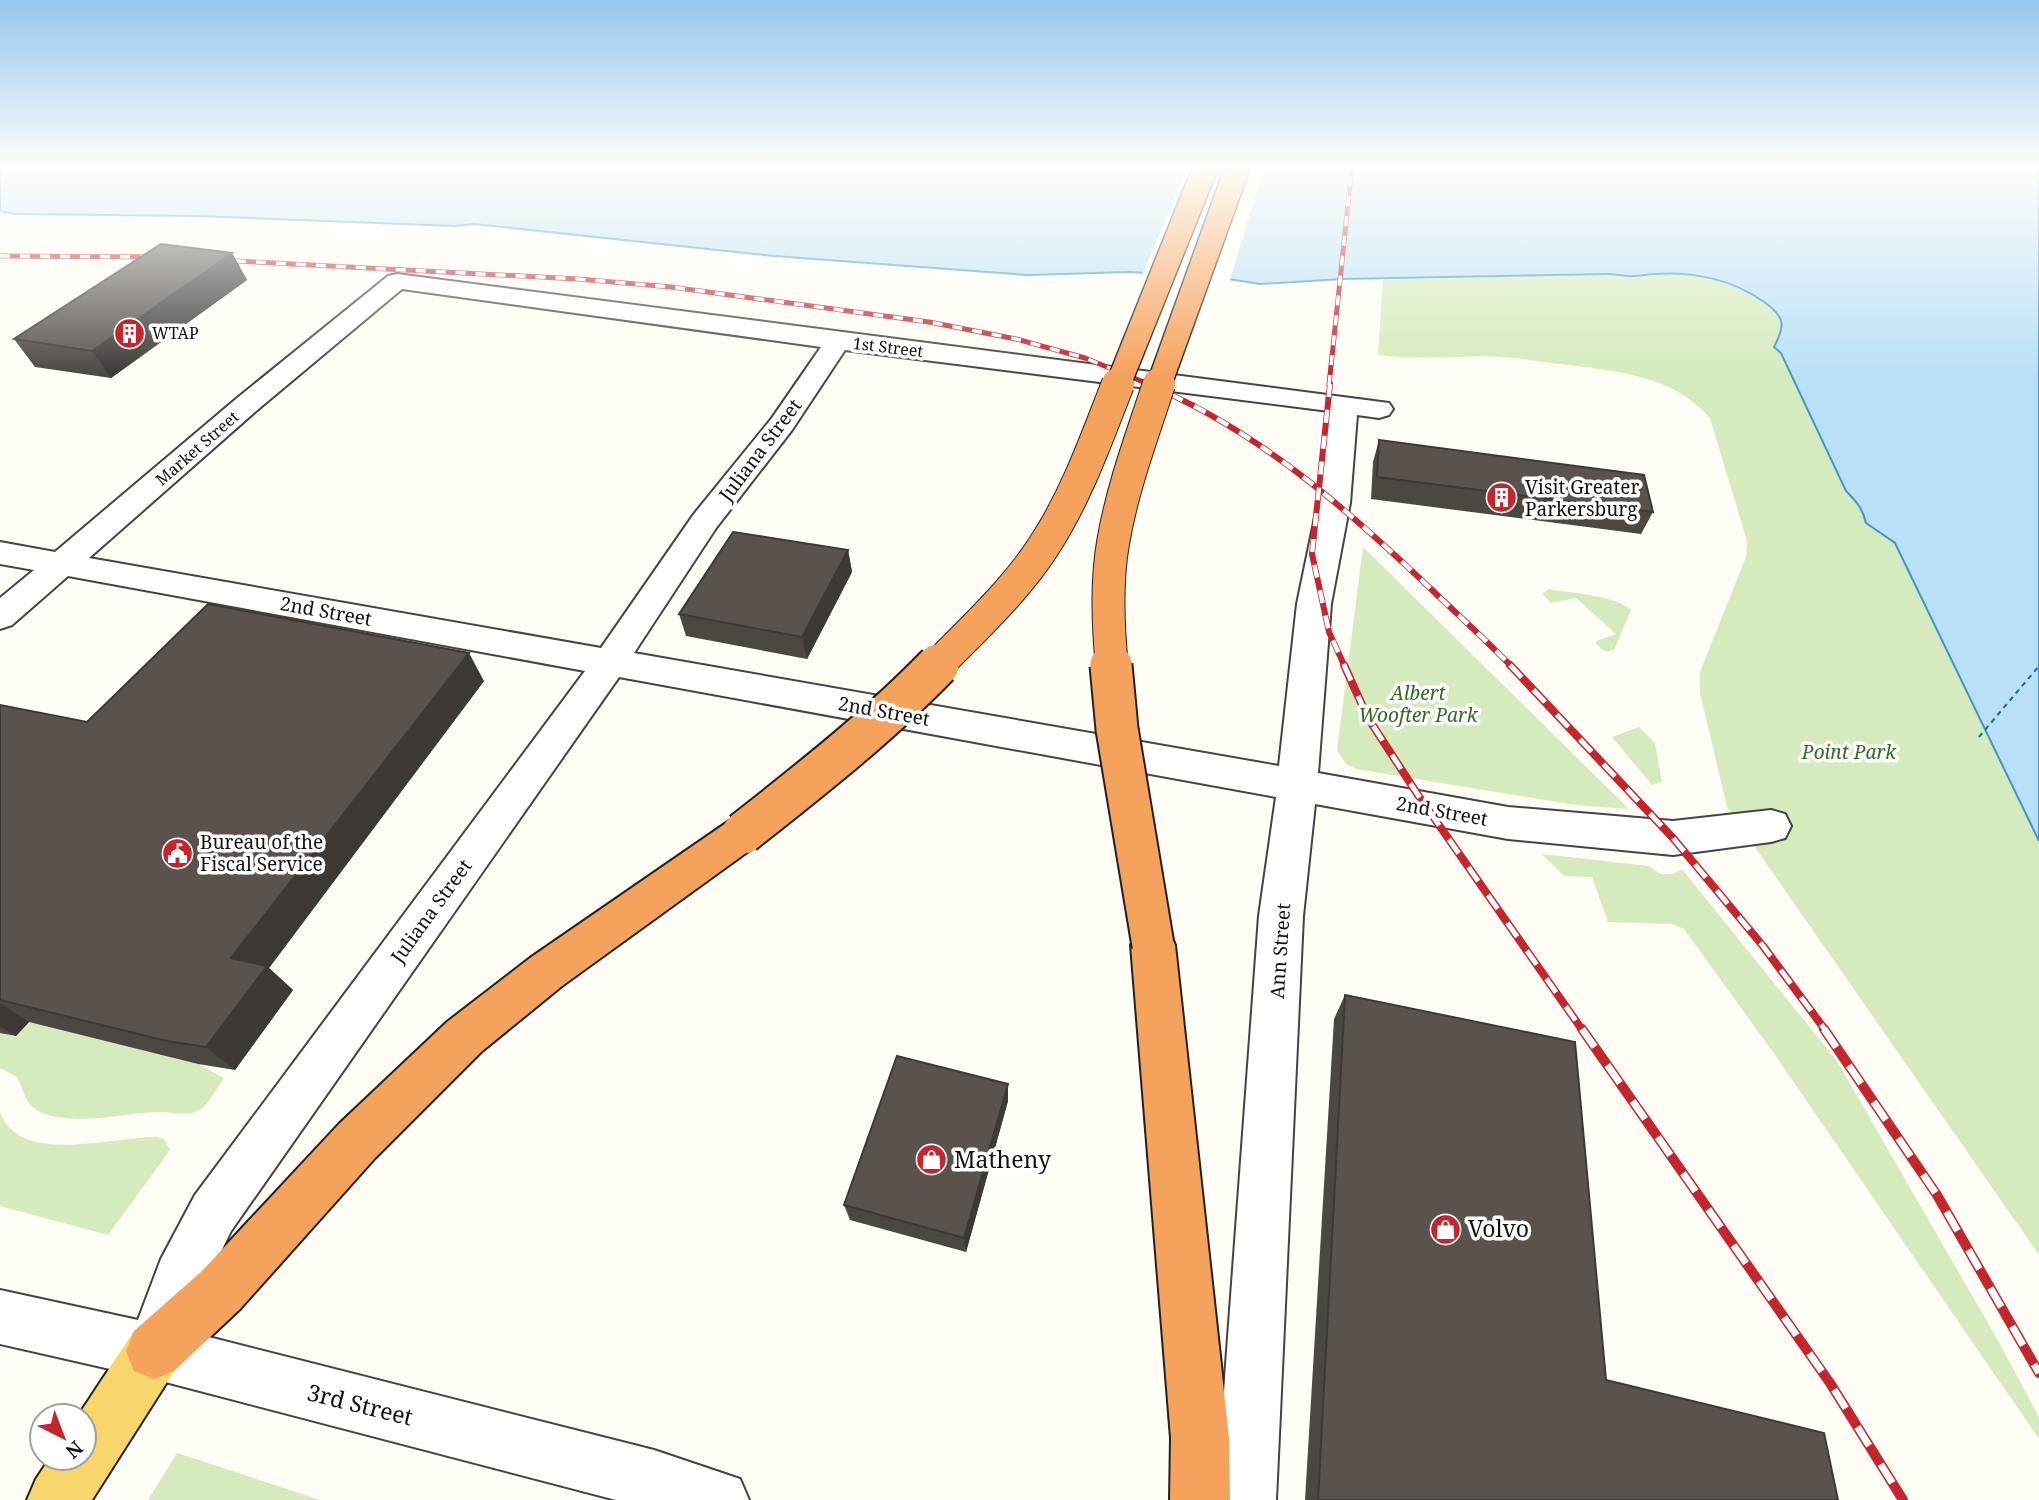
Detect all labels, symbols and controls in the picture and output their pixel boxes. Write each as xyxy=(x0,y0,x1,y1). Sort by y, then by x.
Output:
building icon: WTAP xyxy=(112,316,146,350)
place label: WTAP xyxy=(152,322,199,344)
street label: 1st Street xyxy=(852,332,925,362)
street label: Juliana Street xyxy=(712,393,807,508)
street label: Market Street xyxy=(151,405,244,490)
place label: Visit Greater Parkersburg xyxy=(1525,474,1639,522)
building icon: Visit Greater Parkersburg xyxy=(1485,481,1519,515)
street label: 2nd Street xyxy=(278,590,374,632)
park label: Albert Woofter Park xyxy=(1358,680,1479,728)
street label: 2nd Street xyxy=(836,690,932,732)
park label: Point Park xyxy=(1801,739,1897,765)
street label: 2nd Street xyxy=(1394,790,1490,832)
place label: Bureau of the Fiscal Service xyxy=(200,829,323,877)
public building icon: Bureau of the Fiscal Service xyxy=(160,836,194,870)
street label: Juliana Street xyxy=(384,854,478,969)
street label: Ann Street xyxy=(1264,902,1296,1000)
shop icon: Matheny xyxy=(914,1143,948,1177)
place label: Matheny xyxy=(954,1143,1051,1175)
shop icon: Volvo xyxy=(1428,1212,1462,1246)
place label: Volvo xyxy=(1468,1212,1529,1244)
street label: 3rd Street xyxy=(304,1375,416,1433)
north arrow xyxy=(28,1402,98,1472)
text: N xyxy=(60,1435,89,1464)

